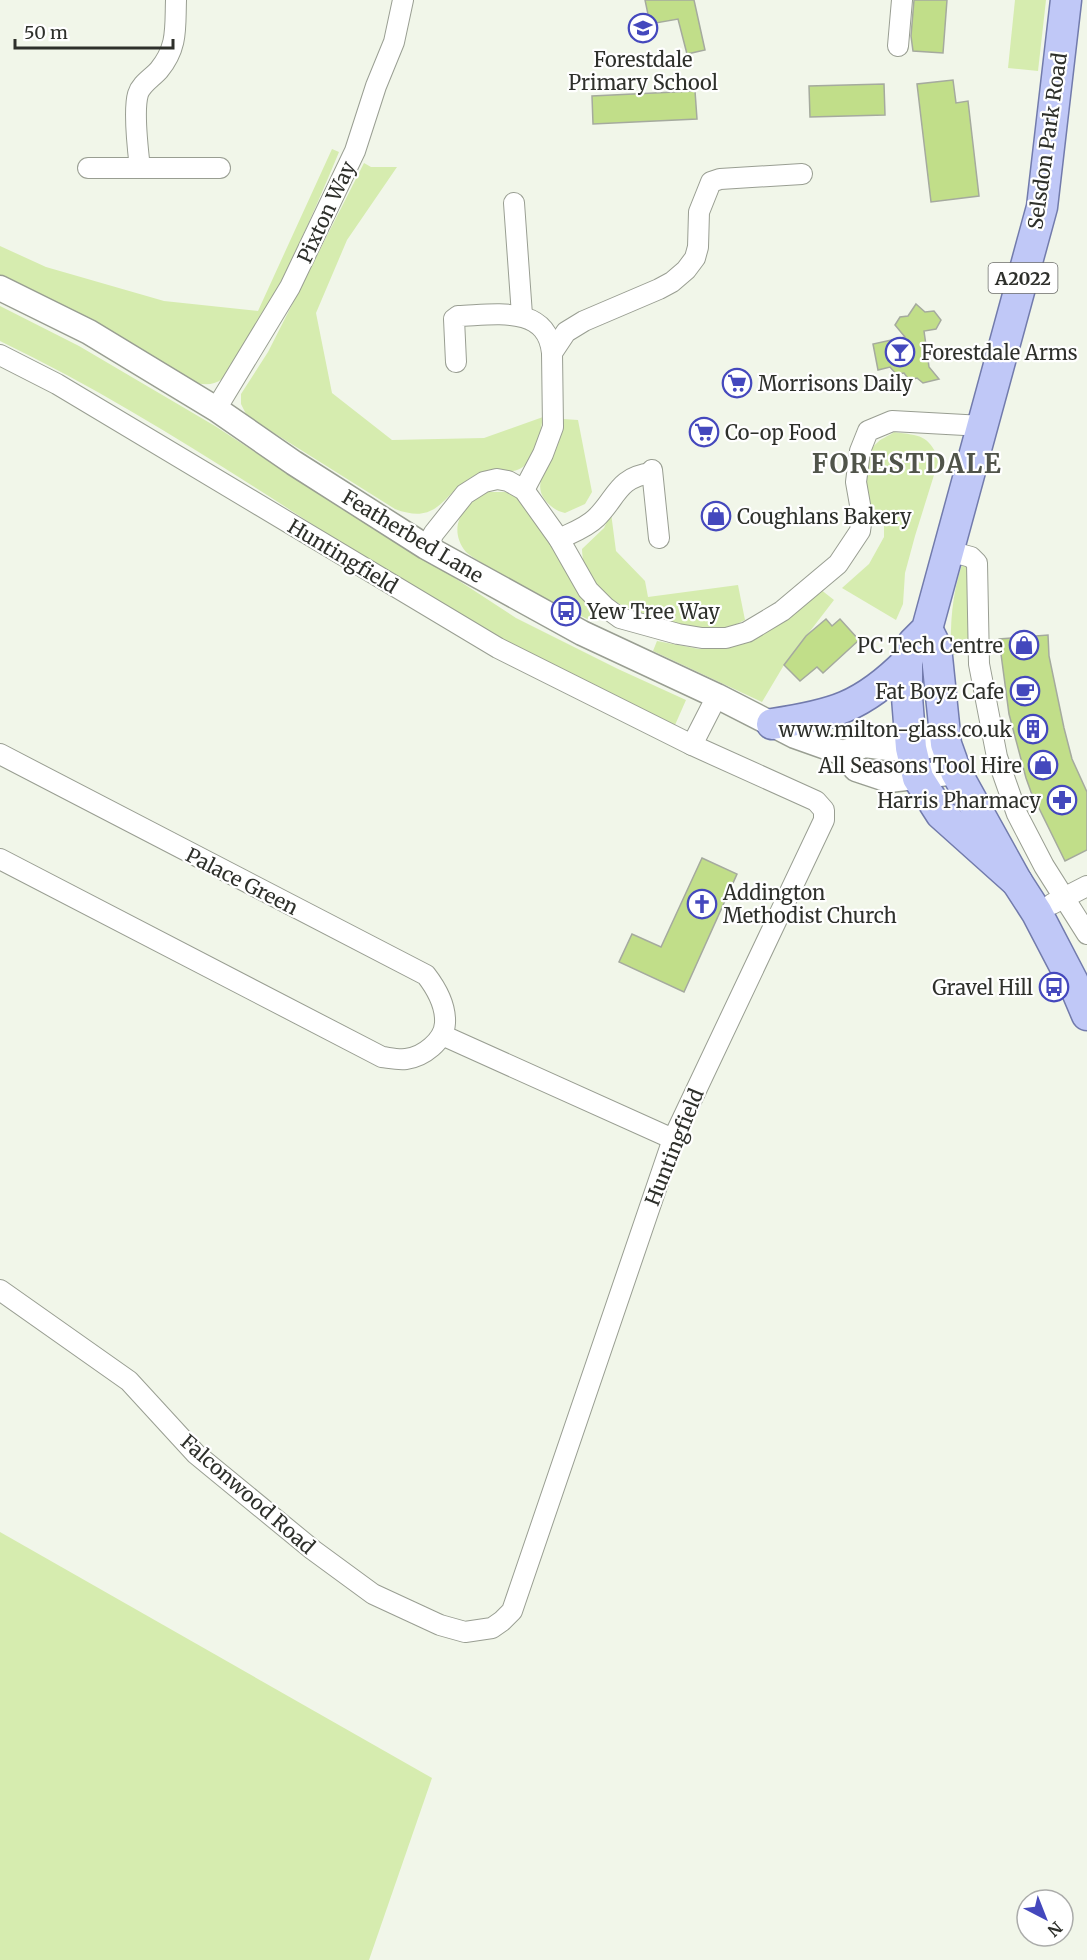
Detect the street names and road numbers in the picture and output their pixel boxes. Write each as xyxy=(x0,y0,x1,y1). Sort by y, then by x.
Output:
street label: Selsdon Park Road xyxy=(1022,51,1072,231)
street label: Pixton Way xyxy=(292,157,361,267)
road number: A2022 xyxy=(988,263,1058,293)
street label: Featherbed Lane xyxy=(338,484,488,588)
street label: Huntingfield xyxy=(284,513,402,599)
street label: Palace Green xyxy=(182,842,302,920)
street label: Huntingfield xyxy=(639,1085,709,1209)
street label: Falconwood Road xyxy=(176,1429,320,1559)

